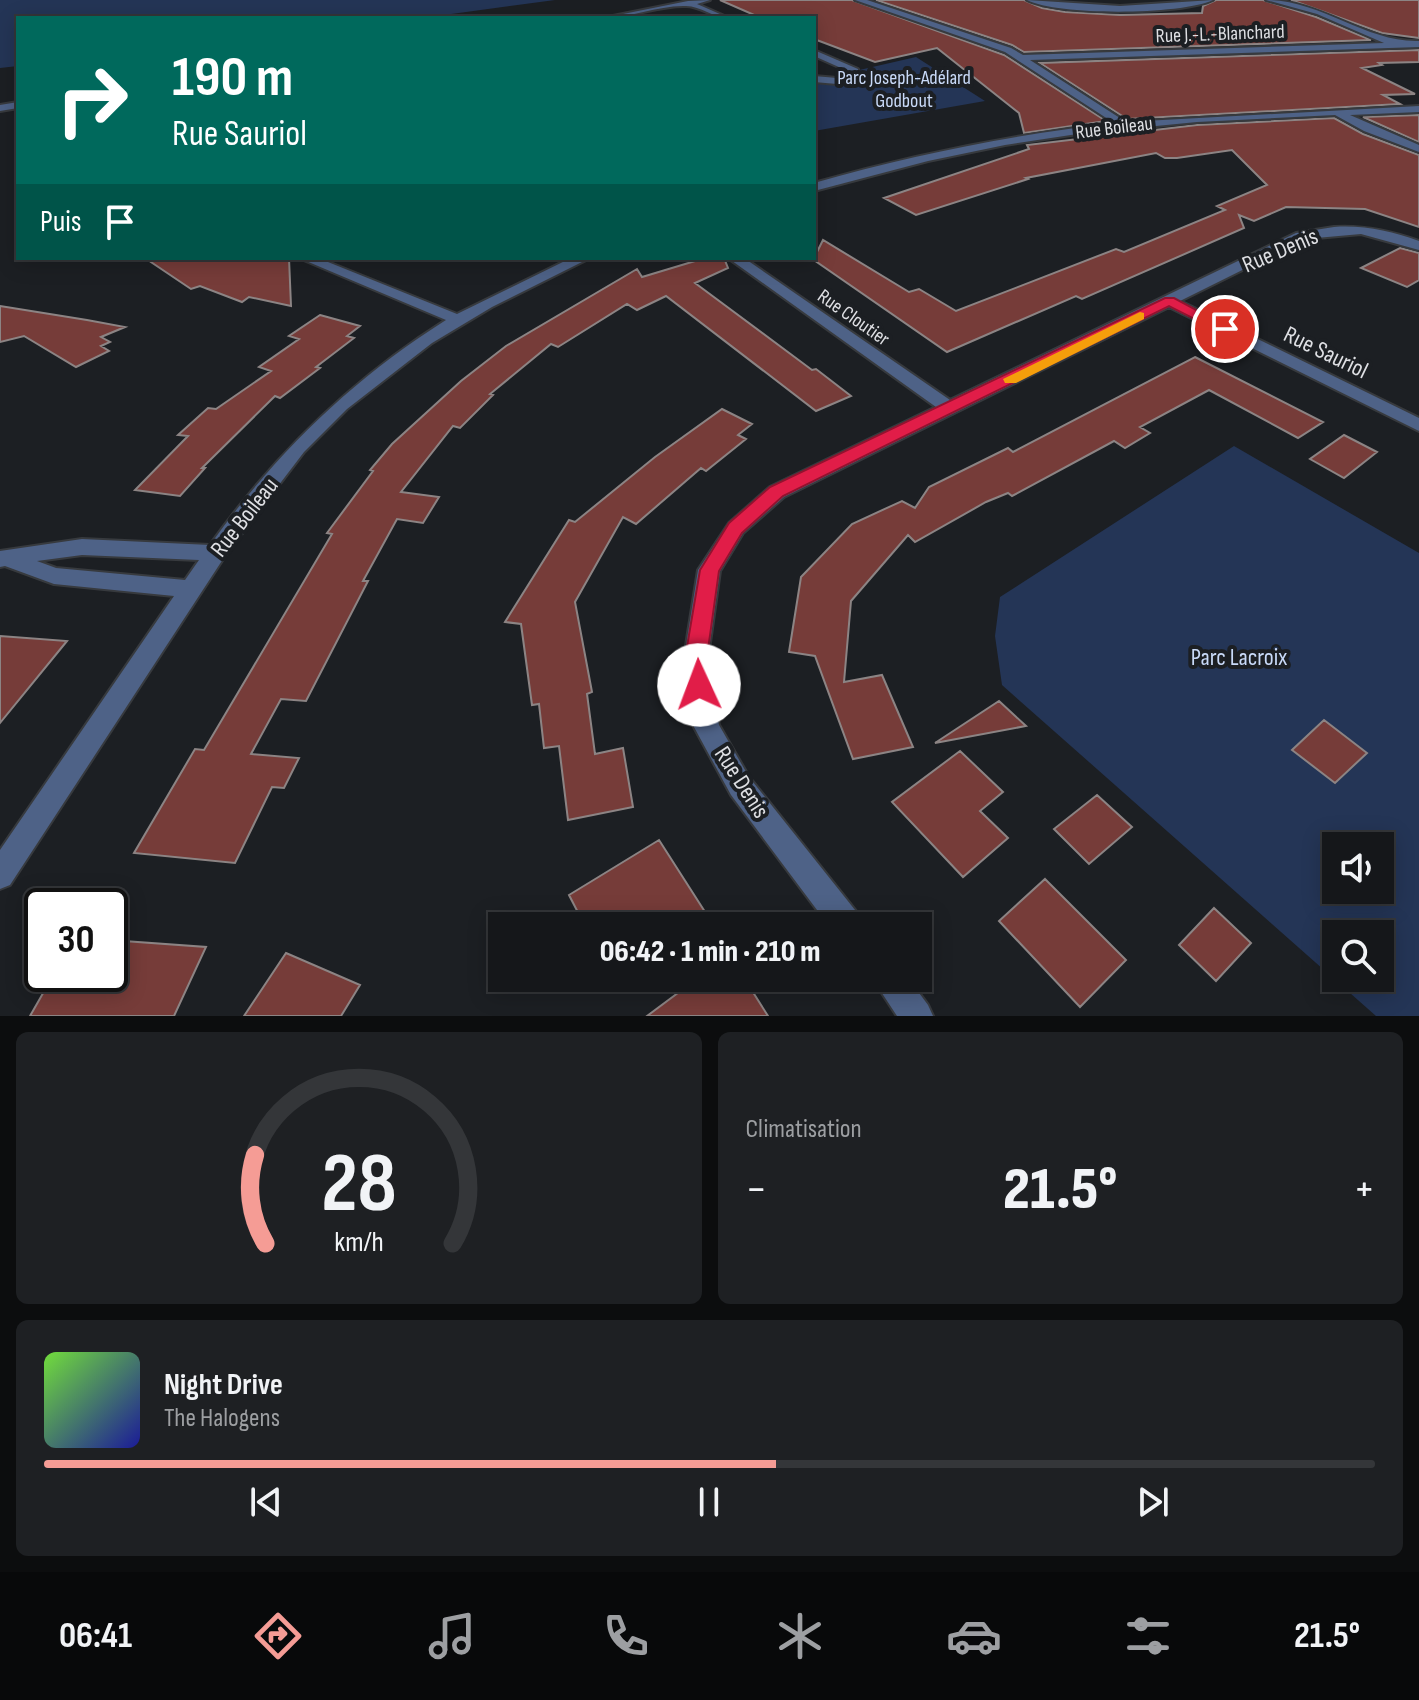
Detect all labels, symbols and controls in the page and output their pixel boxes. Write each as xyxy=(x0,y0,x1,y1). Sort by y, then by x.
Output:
street label: Rue J.-L.-Blanchard xyxy=(1155,20,1285,48)
text: 190 m xyxy=(172,45,293,112)
icon: right xyxy=(40,48,144,152)
park label: Parc Joseph-Adélard Godbout xyxy=(837,66,971,113)
street label: Rue Boileau xyxy=(1074,111,1154,145)
text: Rue Sauriol xyxy=(172,113,307,156)
icon: arrive xyxy=(98,200,142,244)
text: Puis xyxy=(40,204,82,240)
street label: Rue Denis xyxy=(1238,222,1322,279)
street label: Rue Cloutier xyxy=(813,284,894,351)
pin xyxy=(1191,295,1259,363)
icon: arrive xyxy=(1203,307,1247,351)
street label: Rue Sauriol xyxy=(1279,320,1373,385)
street label: Rue Boileau xyxy=(204,472,284,563)
position arrow xyxy=(657,643,741,727)
park label: Parc Lacroix xyxy=(1191,643,1287,672)
street label: Rue Denis xyxy=(708,741,775,823)
map controls xyxy=(1322,832,1394,992)
button: sound xyxy=(1322,832,1394,904)
speed limit sign: 30 xyxy=(24,888,128,992)
button: search xyxy=(1322,920,1394,992)
text: 06:42 · 1 min · 210 m xyxy=(600,934,820,970)
text: Climatisation xyxy=(746,1114,862,1145)
text: 28 xyxy=(321,1135,397,1235)
text: 21.5° xyxy=(1003,1154,1117,1226)
text: − xyxy=(746,1163,767,1216)
text: + xyxy=(1353,1163,1375,1216)
text: km/h xyxy=(334,1225,383,1260)
text: Night Drive xyxy=(164,1367,283,1403)
text: The Halogens xyxy=(164,1403,280,1434)
icon: previous xyxy=(244,1480,288,1524)
icon: pause xyxy=(687,1480,731,1524)
icon: next xyxy=(1131,1480,1175,1524)
icon: directions xyxy=(250,1608,306,1664)
icon: music xyxy=(424,1608,480,1664)
icon: phone xyxy=(598,1608,654,1664)
icon: climate xyxy=(772,1608,828,1664)
icon: car xyxy=(946,1608,1002,1664)
icon: filters xyxy=(1120,1608,1176,1664)
text: 06:41 xyxy=(59,1615,132,1658)
text: 21.5° xyxy=(1294,1615,1360,1658)

